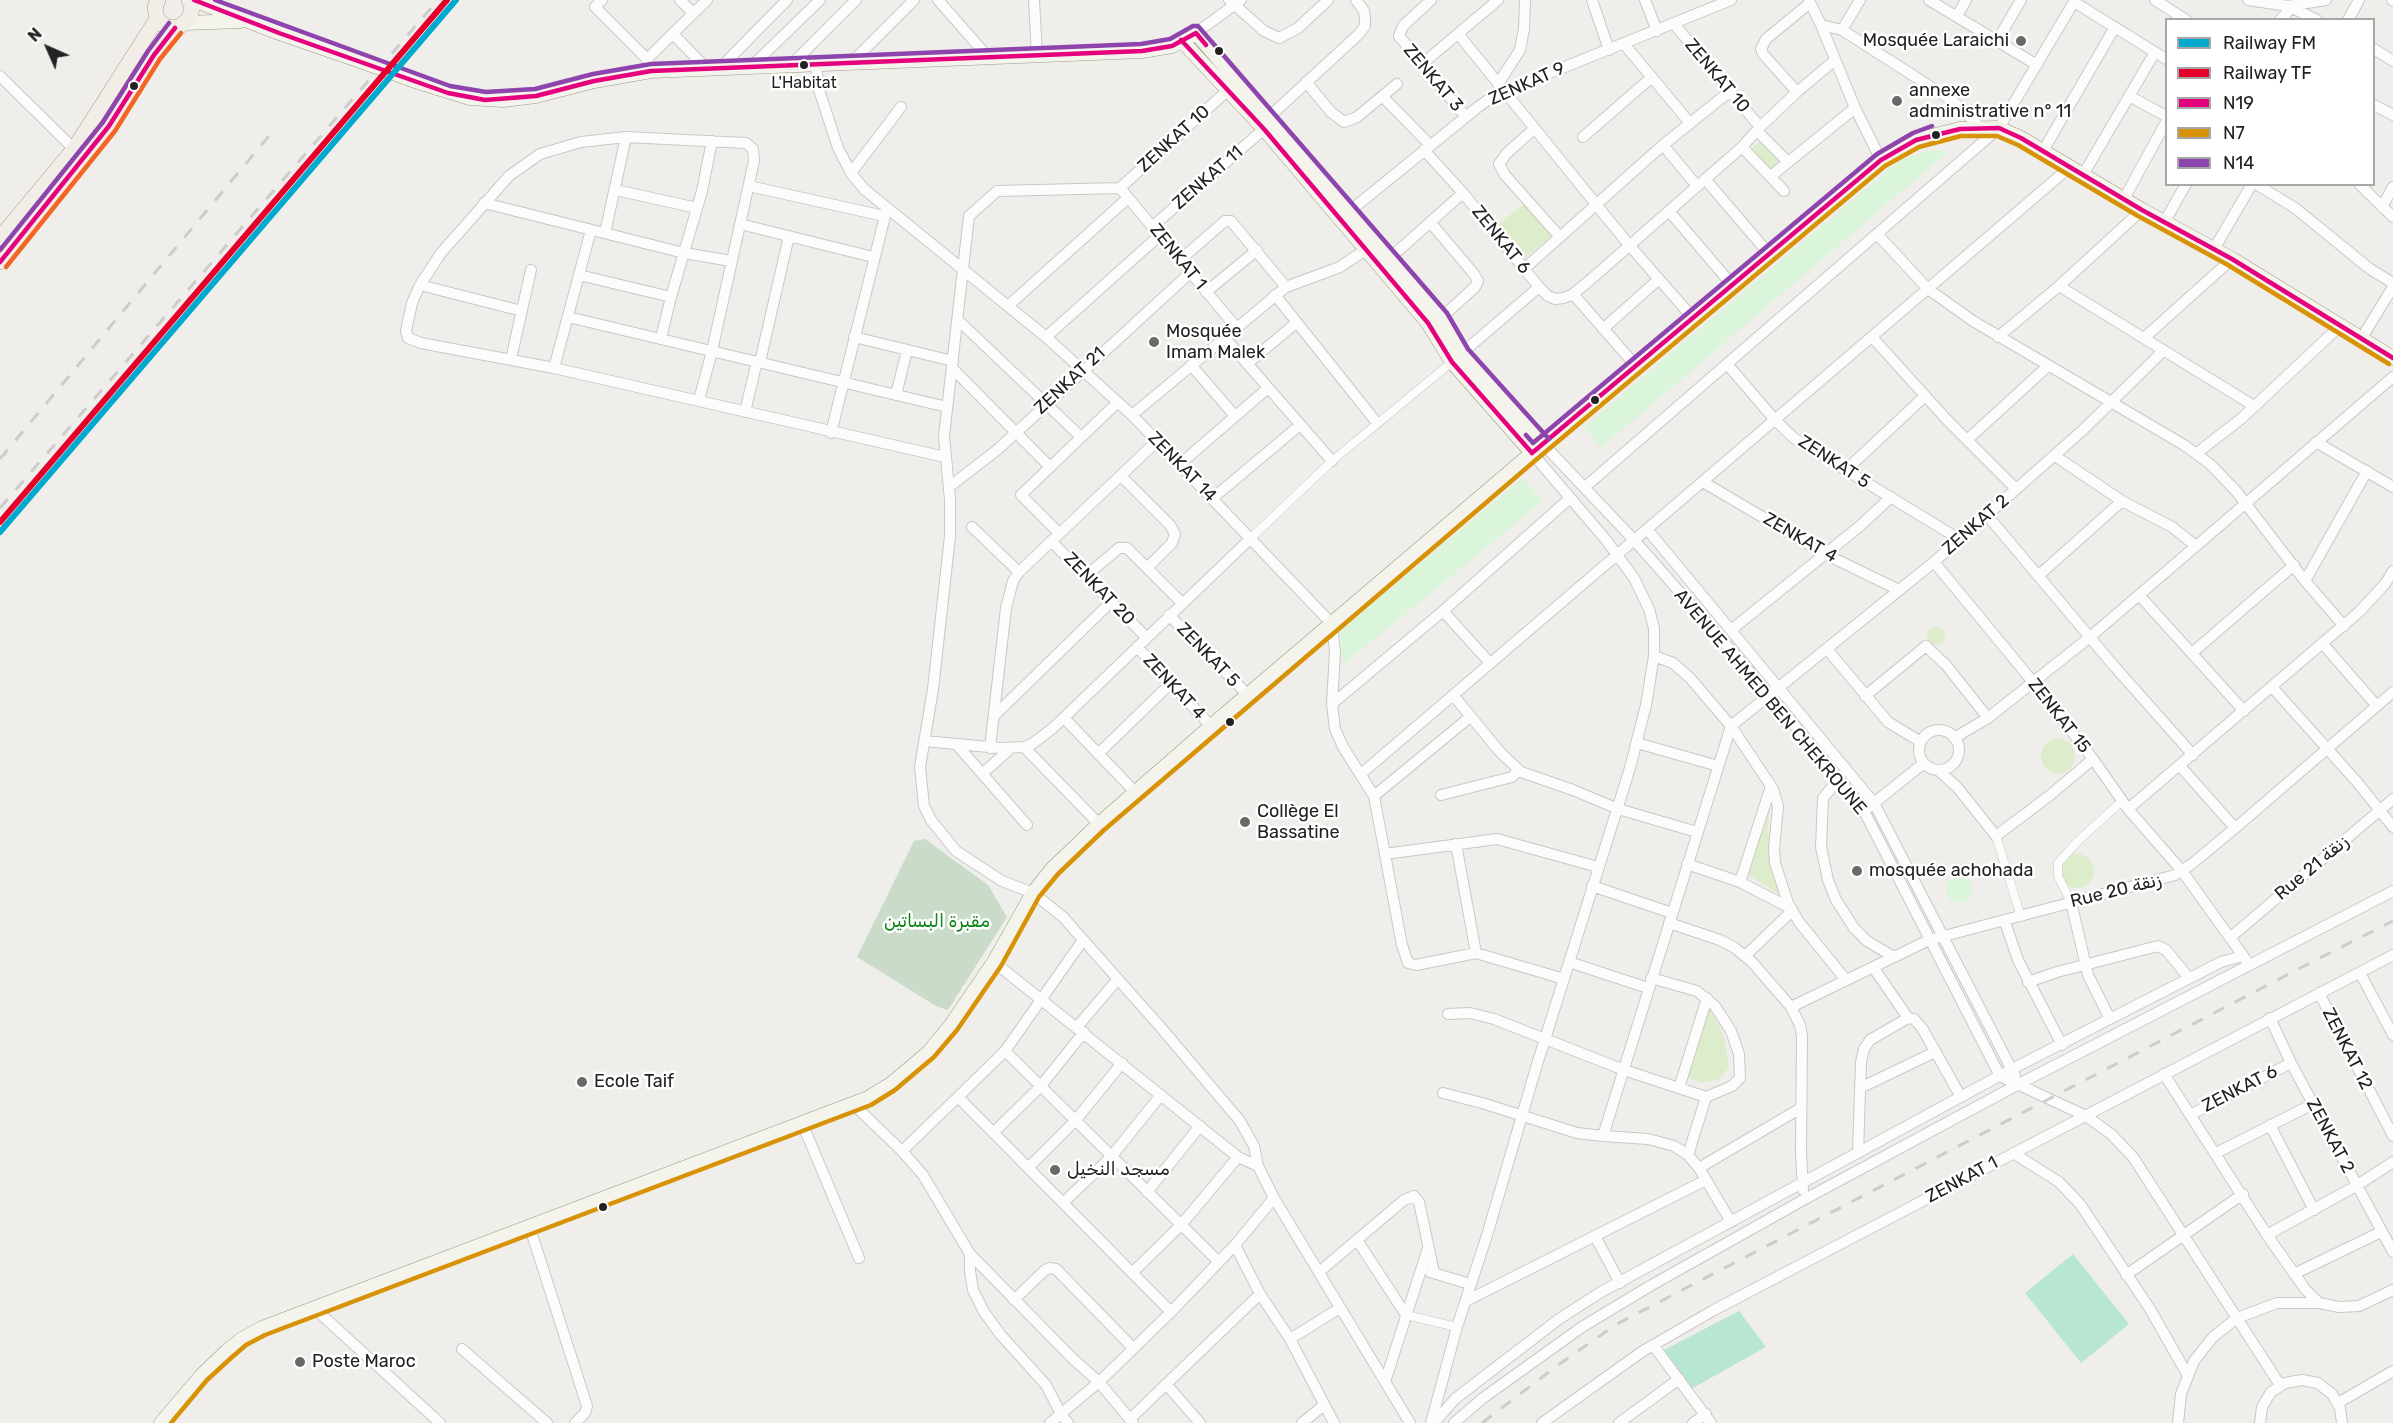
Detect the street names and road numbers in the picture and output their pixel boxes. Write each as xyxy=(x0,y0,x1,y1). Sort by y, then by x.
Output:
street label: ZENKAT 10 xyxy=(1680,35,1754,117)
street label: ZENKAT 3 xyxy=(1399,40,1467,116)
street label: ZENKAT 9 xyxy=(1485,58,1569,110)
street label: ZENKAT 10 xyxy=(1133,101,1215,177)
street label: ZENKAT 11 xyxy=(1168,142,1248,214)
street label: ZENKAT 6 xyxy=(1467,202,1535,278)
street label: ZENKAT 1 xyxy=(1145,220,1211,294)
street label: ZENKAT 21 xyxy=(1030,343,1110,419)
street label: ZENKAT 14 xyxy=(1143,427,1221,507)
street label: ZENKAT 5 xyxy=(1794,431,1874,493)
street label: ZENKAT 2 xyxy=(1938,490,2014,560)
street label: ZENKAT 4 xyxy=(1759,508,1841,568)
street label: ZENKAT 20 xyxy=(1059,548,1139,630)
street label: AVENUE AHMED BEN CHEKROUNE xyxy=(1669,585,1871,819)
street label: ZENKAT 5 xyxy=(1172,618,1244,692)
street label: ZENKAT 4 xyxy=(1138,650,1210,724)
street label: ZENKAT 15 xyxy=(2023,674,2095,758)
street label: Rue 21 زنقة xyxy=(2271,831,2353,905)
street label: Rue 20 زنقة xyxy=(2068,869,2164,913)
street label: ZENKAT 12 xyxy=(2317,1005,2377,1093)
street label: ZENKAT 6 xyxy=(2199,1061,2281,1117)
street label: ZENKAT 2 xyxy=(2301,1095,2359,1177)
street label: ZENKAT 1 xyxy=(1922,1152,2002,1208)

